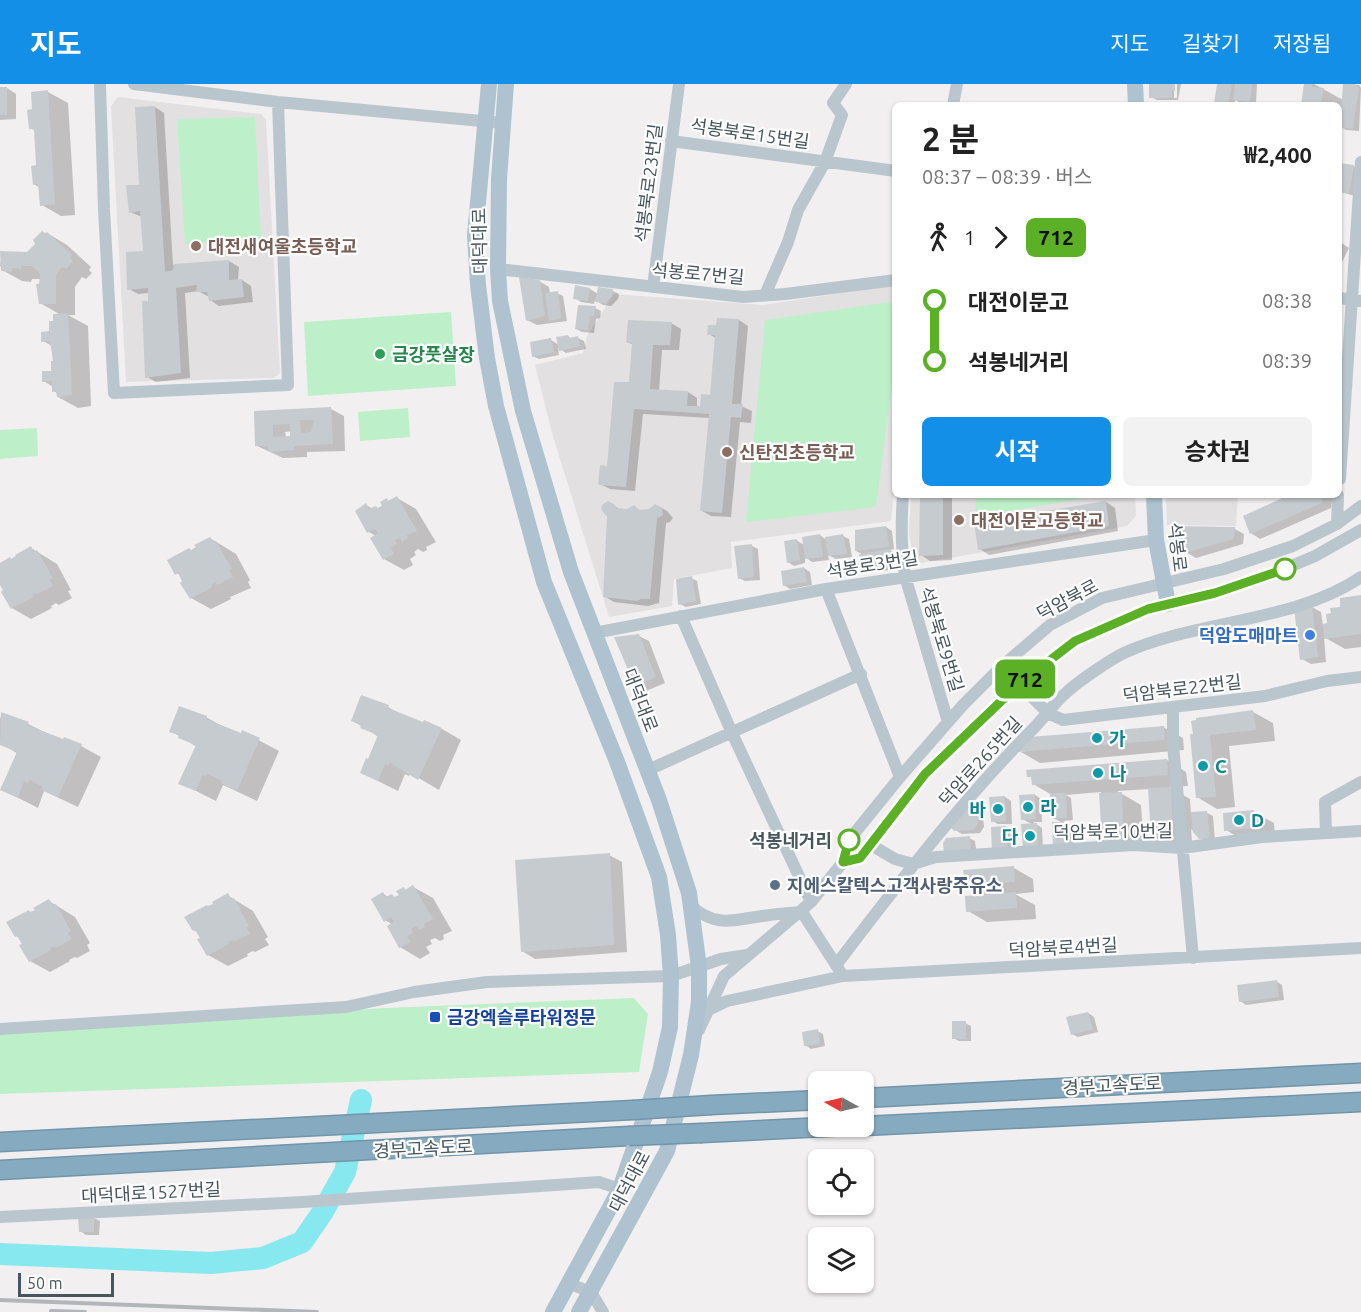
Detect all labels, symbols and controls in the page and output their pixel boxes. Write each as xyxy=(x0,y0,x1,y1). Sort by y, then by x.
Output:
text: 지도 xyxy=(30,28,82,59)
text: 지도 xyxy=(1110,31,1149,55)
text: 길찾기 xyxy=(1182,31,1240,55)
text: 저장됨 xyxy=(1273,31,1331,55)
street label: 석봉북로15번길 xyxy=(689,115,811,151)
text: 2 분 xyxy=(922,120,979,157)
street label: 석봉북로23번길 xyxy=(631,122,665,244)
text: ₩2,400 xyxy=(1244,142,1312,167)
text: 08:37 – 08:39 · 버스 xyxy=(922,165,1092,188)
street label: 대덕대로 xyxy=(468,208,490,274)
icon: walk xyxy=(922,221,955,254)
icon: forward xyxy=(984,221,1017,254)
text: 712 xyxy=(1038,225,1074,249)
text: 1 xyxy=(964,226,975,249)
place label: 대전새여울초등학교 xyxy=(208,236,357,256)
marker: 대전새여울초등학교 xyxy=(189,239,203,253)
street label: 석봉로7번길 xyxy=(651,259,745,287)
text: 대전이문고 xyxy=(968,289,1069,314)
text: 08:38 xyxy=(1262,289,1312,312)
place label: 금강풋살장 xyxy=(392,344,475,364)
marker: 금강풋살장 xyxy=(373,347,387,361)
text: 석봉네거리 xyxy=(968,349,1069,374)
text: 08:39 xyxy=(1262,349,1312,372)
button: 시작 xyxy=(922,417,1111,486)
button: 승차권 xyxy=(1123,417,1312,486)
place label: 신탄진초등학교 xyxy=(739,442,855,462)
marker: 신탄진초등학교 xyxy=(720,445,734,459)
place label: 대전이문고등학교 xyxy=(971,510,1103,530)
marker: 대전이문고등학교 xyxy=(952,513,966,527)
street label: 석봉로 xyxy=(1165,521,1191,573)
street label: 석봉로3번길 xyxy=(825,547,919,581)
unlabelled marker xyxy=(1274,558,1296,580)
street label: 덕암북로 xyxy=(1033,575,1101,623)
street label: 석봉북로9번길 xyxy=(916,584,968,694)
place label: 덕암도매마트 xyxy=(1199,625,1298,645)
marker: 덕암도매마트 xyxy=(1303,628,1317,642)
line badge: 712 xyxy=(990,660,1060,698)
street label: 대덕대로 xyxy=(620,665,662,735)
text: 712 xyxy=(1007,667,1043,691)
street label: 덕암북로22번길 xyxy=(1121,671,1243,705)
street label: 덕암로265번길 xyxy=(935,712,1025,810)
place label: 가 xyxy=(1109,728,1126,748)
marker: 가 xyxy=(1090,731,1104,745)
place label: C xyxy=(1215,756,1227,776)
marker: C xyxy=(1196,759,1210,773)
place label: 나 xyxy=(1110,763,1127,783)
marker: 나 xyxy=(1091,766,1105,780)
place label: 라 xyxy=(1040,797,1057,817)
place label: 바 xyxy=(969,799,986,819)
marker: 라 xyxy=(1021,800,1035,814)
marker: 바 xyxy=(991,802,1005,816)
place label: D xyxy=(1251,810,1264,830)
marker: D xyxy=(1232,813,1246,827)
street label: 덕암북로10번길 xyxy=(1053,820,1173,842)
place label: 다 xyxy=(1001,826,1018,846)
marker: 석봉네거리 xyxy=(838,829,860,851)
marker: 다 xyxy=(1023,829,1037,843)
place label: 석봉네거리 xyxy=(749,830,832,850)
place label: 지에스칼텍스고객사랑주유소 xyxy=(787,875,1002,895)
marker: 지에스칼텍스고객사랑주유소 xyxy=(768,878,782,892)
street label: 덕암북로4번길 xyxy=(1008,934,1118,960)
place label: 금강엑슬루타워정문 xyxy=(447,1007,596,1027)
marker: 금강엑슬루타워정문 xyxy=(428,1010,442,1024)
north arrow xyxy=(808,1071,874,1137)
map controls xyxy=(808,1071,874,1293)
street label: 경부고속도로 xyxy=(1062,1072,1162,1098)
street label: 경부고속도로 xyxy=(373,1135,473,1161)
street label: 대덕대로 xyxy=(605,1147,653,1215)
button: locate xyxy=(808,1149,874,1215)
street label: 대덕대로1527번길 xyxy=(81,1178,221,1206)
button: layers xyxy=(808,1227,874,1293)
scale bar xyxy=(18,1270,114,1298)
text: 50 m xyxy=(27,1274,63,1292)

